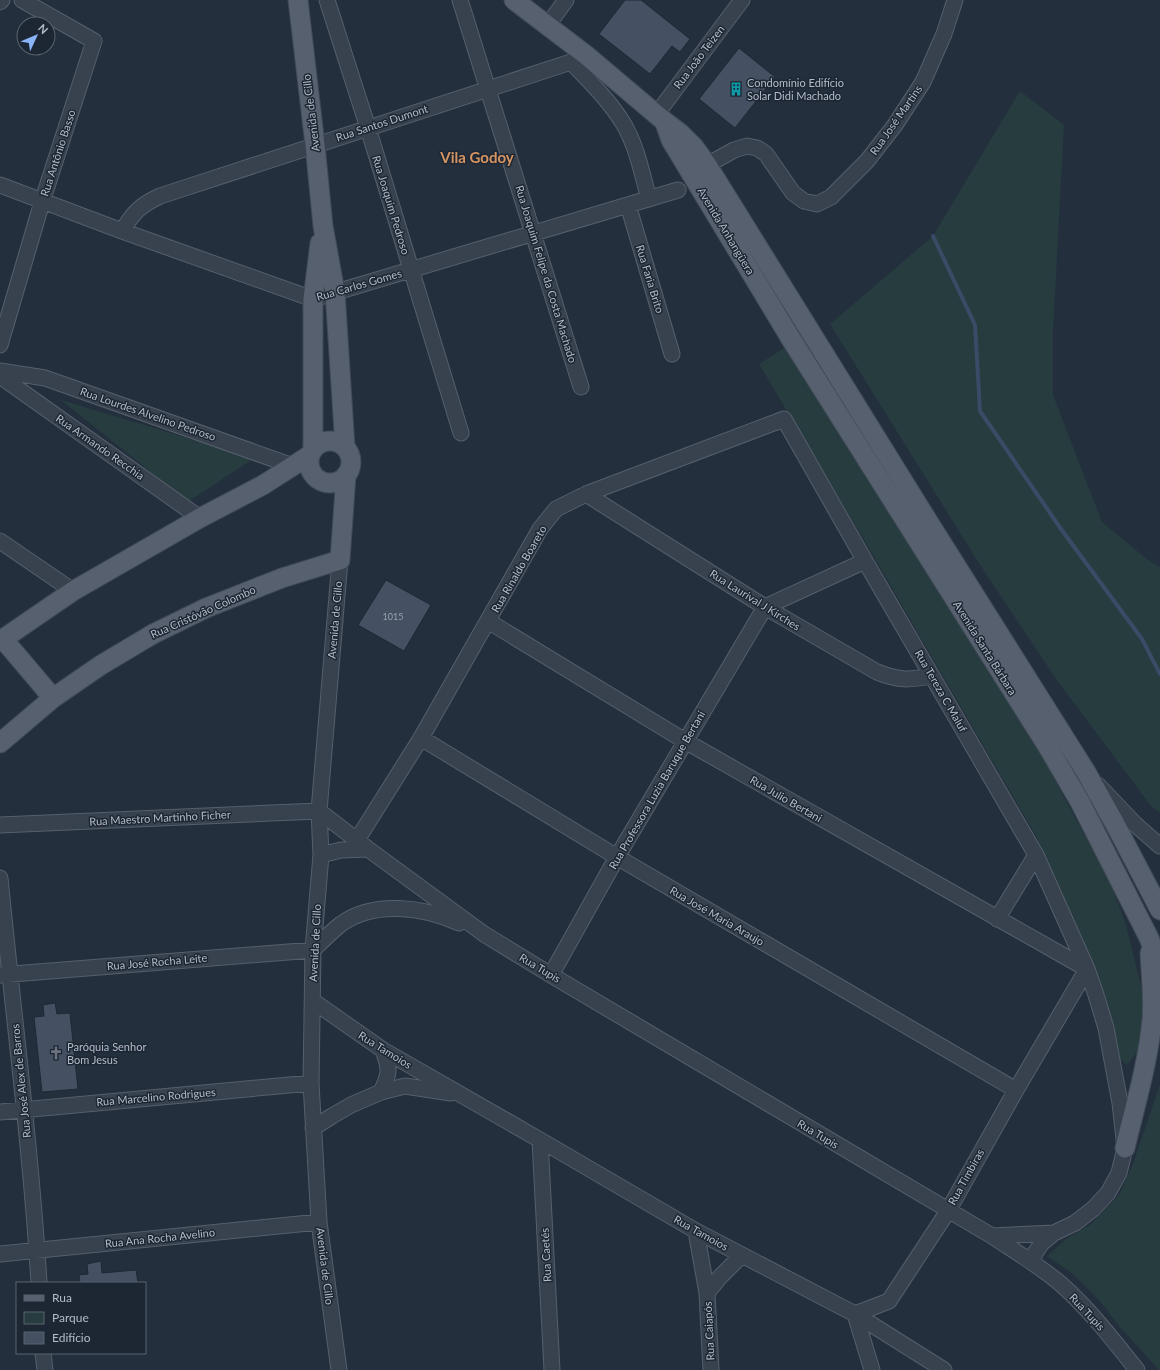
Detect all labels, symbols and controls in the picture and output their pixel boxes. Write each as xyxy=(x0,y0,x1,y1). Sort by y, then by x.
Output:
north arrow xyxy=(16,16,56,56)
text: N xyxy=(36,21,51,36)
street label: Rua João Teizen xyxy=(671,22,727,91)
street label: Avenida de Cillo xyxy=(299,74,322,152)
place label: Condomínio Edifício Solar Didi Machado xyxy=(747,76,844,102)
building icon: Condomínio Edifício Solar Didi Machado xyxy=(728,81,744,97)
street label: Rua José Martins xyxy=(867,82,925,157)
street label: Rua Santos Dumont xyxy=(334,102,430,144)
street label: Rua Antônio Basso xyxy=(37,108,78,198)
district label: Vila Godoy xyxy=(439,148,514,166)
street label: Rua Joaquim Pedroso xyxy=(370,154,413,256)
street label: Rua Joaquim Felipe da Costa Machado xyxy=(513,184,580,364)
street label: Avenida Anhangüera xyxy=(695,185,758,277)
street label: Rua Faria Brito xyxy=(634,243,667,315)
street label: Rua Carlos Gomes xyxy=(315,266,403,303)
street label: Rua Lourdes Alvelino Pedroso xyxy=(79,384,218,443)
street label: Rua Armando Recchia xyxy=(54,411,147,482)
street label: Rua Rinaldo Boareto xyxy=(488,523,549,615)
street label: Rua Laurival J Kirches xyxy=(708,566,803,633)
street label: Avenida de Cillo xyxy=(325,581,344,659)
street label: Rua Cristóvão Colombo xyxy=(148,582,257,641)
street label: Avenida Santa Bárbara xyxy=(951,598,1020,697)
house number: 1015 xyxy=(383,611,403,622)
street label: Rua Tereza C Maluf xyxy=(913,647,970,734)
street label: Rua Professora Luzia Baruque Bertani xyxy=(606,708,708,871)
street label: Rua Julio Bertani xyxy=(748,773,825,825)
street label: Rua Maestro Martinho Ficher xyxy=(89,807,231,828)
street label: Rua José Maria Araujo xyxy=(668,883,767,948)
street label: Avenida de Cillo xyxy=(306,904,323,982)
street label: Rua Tupis xyxy=(517,950,563,985)
street label: Rua José Rocha Leite xyxy=(106,951,208,972)
street label: Rua José Alex de Barros xyxy=(8,1023,33,1139)
street label: Rua Tamoios xyxy=(356,1028,415,1071)
place label: Paróquia Senhor Bom Jesus xyxy=(67,1040,146,1066)
church icon: Paróquia Senhor Bom Jesus xyxy=(48,1045,64,1061)
street label: Rua Marcelino Rodrigues xyxy=(96,1085,216,1108)
street label: Rua Tupis xyxy=(795,1116,841,1151)
street label: Rua Timbiras xyxy=(945,1146,986,1207)
street label: Rua Tamoios xyxy=(672,1212,731,1253)
street label: Rua Ana Rocha Avelino xyxy=(104,1225,216,1250)
street label: Avenida de Cillo xyxy=(314,1227,337,1305)
street label: Rua Caetés xyxy=(538,1227,553,1282)
legend xyxy=(16,1282,146,1354)
text: Rua xyxy=(52,1290,72,1305)
street label: Rua Tupis xyxy=(1067,1290,1108,1333)
street label: Rua Caiapós xyxy=(700,1301,717,1361)
text: Parque xyxy=(52,1310,89,1325)
text: Edifício xyxy=(52,1330,91,1345)

